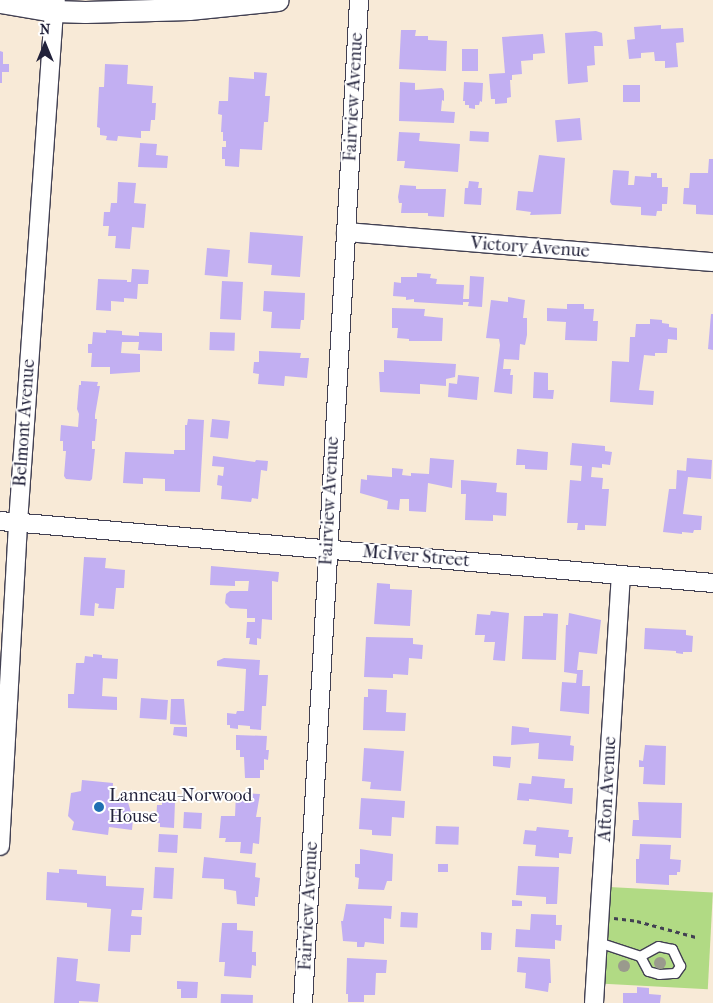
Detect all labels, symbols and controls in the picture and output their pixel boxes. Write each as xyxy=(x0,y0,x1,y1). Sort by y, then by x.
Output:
north arrow xyxy=(20,20,70,70)
text: N xyxy=(40,21,50,38)
street label: Fairview Avenue xyxy=(340,32,368,162)
street label: Victory Avenue xyxy=(470,233,590,263)
street label: Belmont Avenue xyxy=(10,358,40,488)
street label: Fairview Avenue xyxy=(316,436,344,566)
street label: McIver Street xyxy=(362,542,470,572)
street label: Afton Avenue xyxy=(594,736,622,842)
place label: Lanneau-Norwood House xyxy=(109,786,252,829)
marker: Lanneau-Norwood House xyxy=(93,801,105,813)
street label: Fairview Avenue xyxy=(295,841,323,971)

